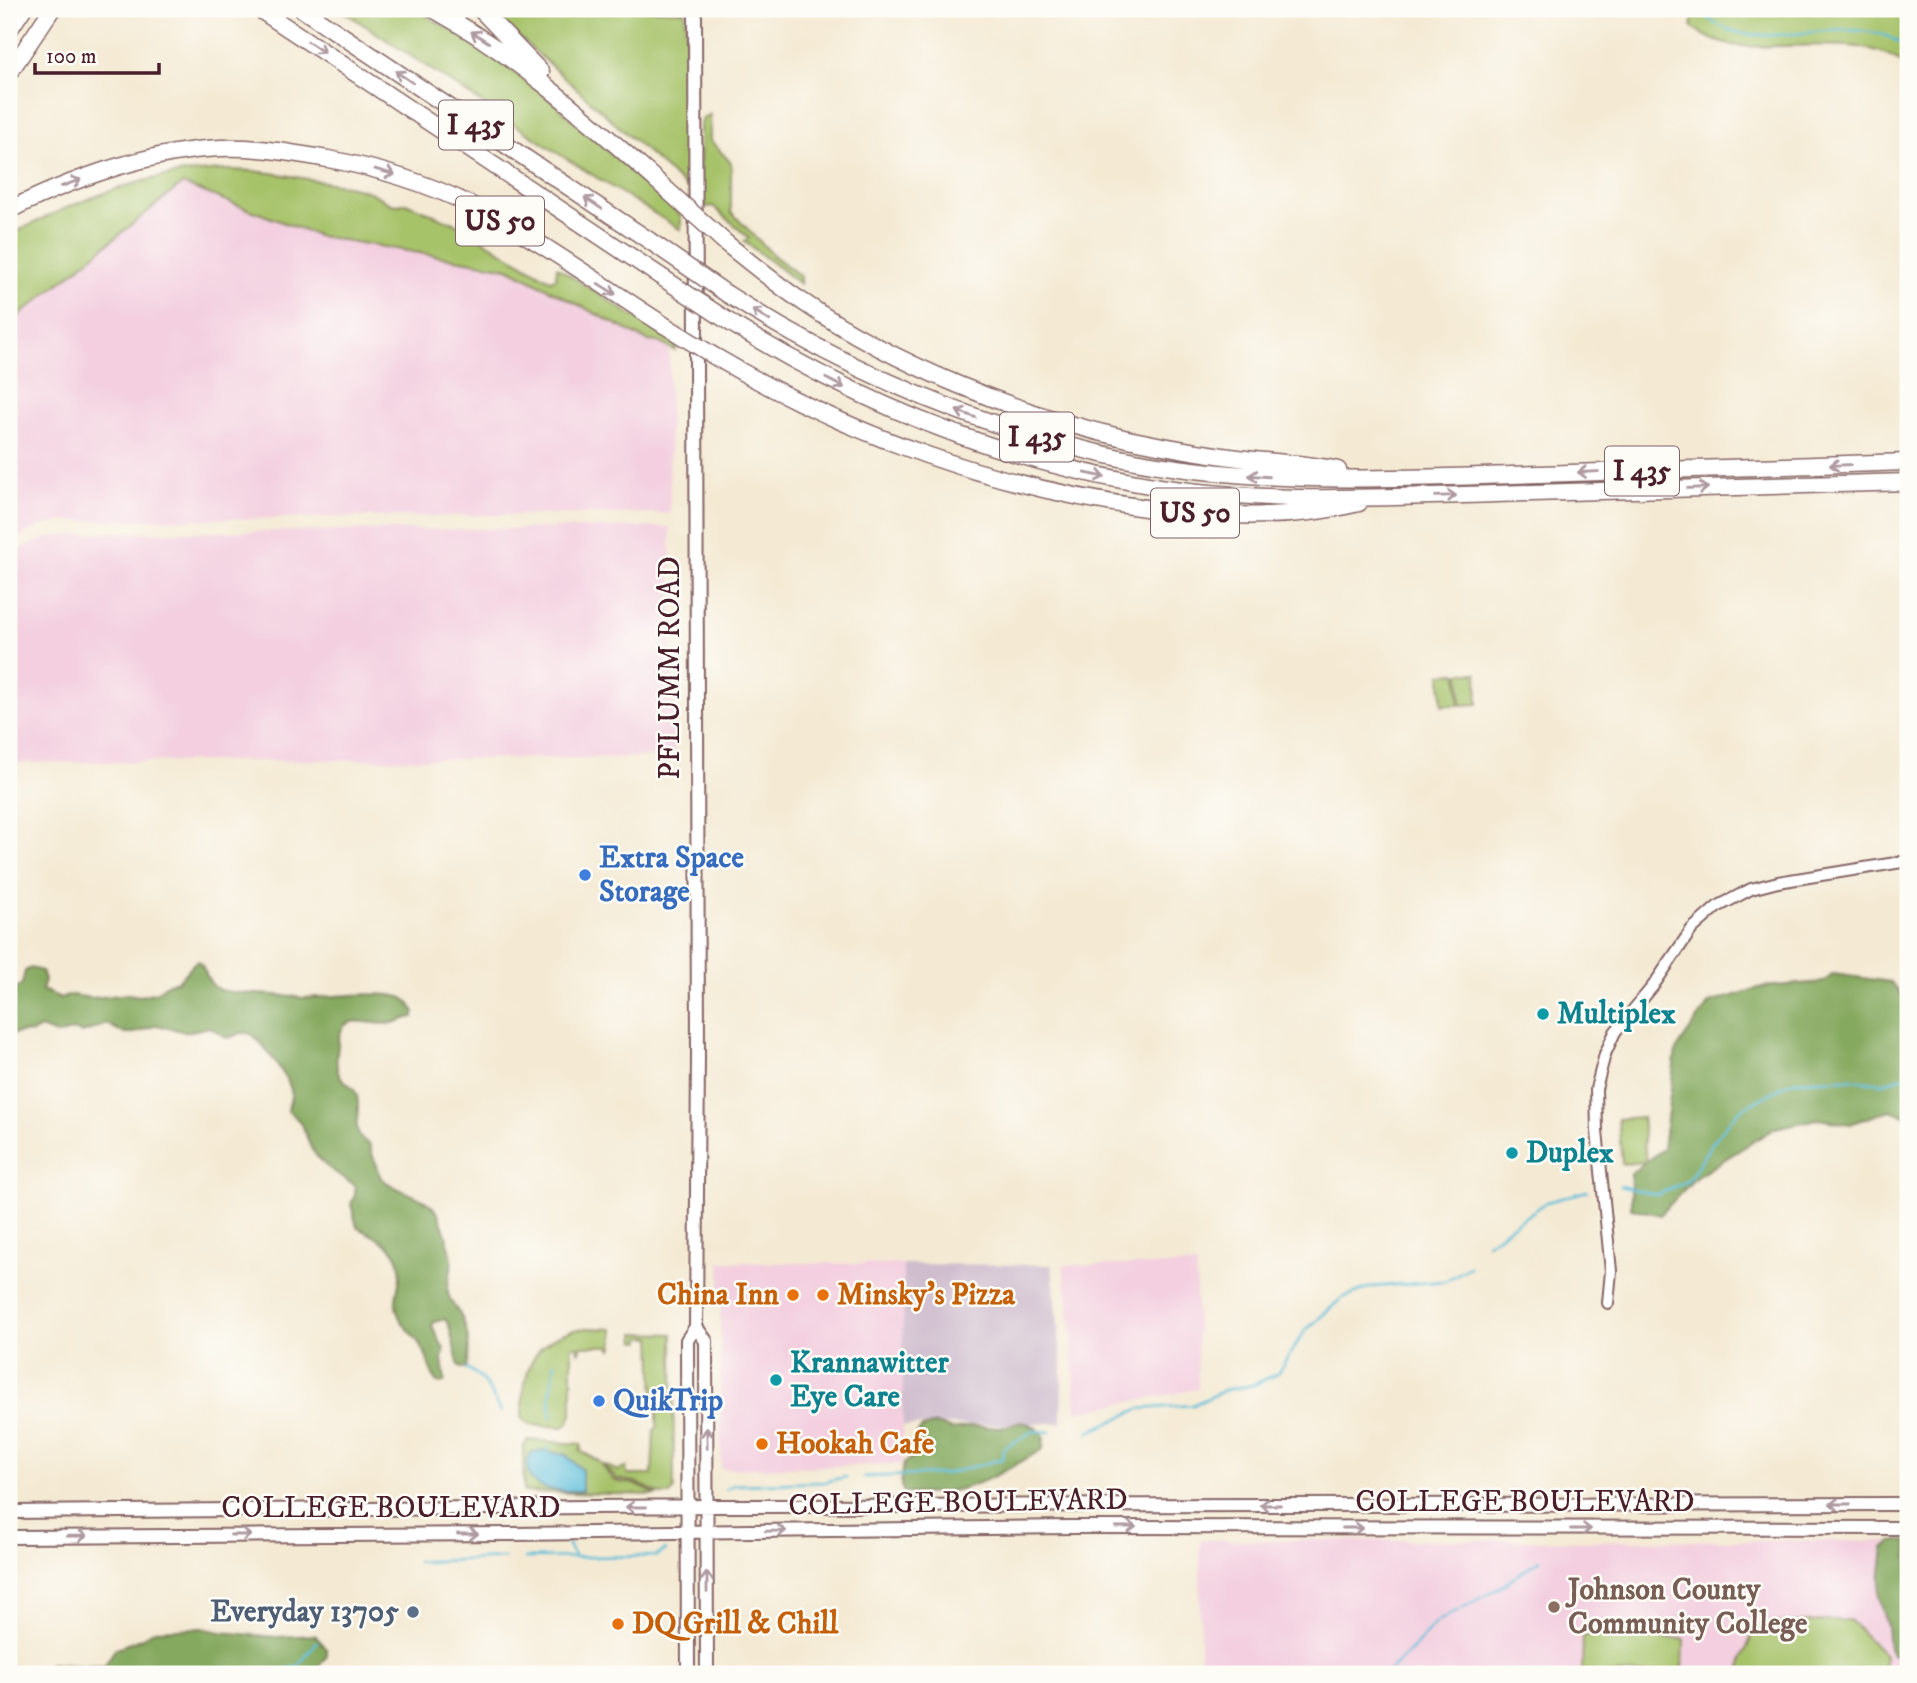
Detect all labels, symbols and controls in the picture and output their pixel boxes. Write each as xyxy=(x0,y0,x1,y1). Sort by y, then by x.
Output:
one-way arrow xyxy=(470,30,490,44)
scale bar xyxy=(35,32,159,76)
one-way arrow xyxy=(306,39,325,54)
text: 100 m xyxy=(46,44,97,70)
one-way arrow xyxy=(395,70,414,84)
road number: I 435 xyxy=(439,100,513,150)
one-way arrow xyxy=(374,167,396,180)
one-way arrow xyxy=(60,176,82,188)
road number: US 50 xyxy=(456,196,544,246)
one-way arrow xyxy=(584,196,603,210)
one-way arrow xyxy=(597,282,617,296)
one-way arrow xyxy=(752,308,771,323)
one-way arrow xyxy=(824,376,845,390)
one-way arrow xyxy=(955,407,977,419)
road number: I 435 xyxy=(1000,412,1074,462)
road number: I 435 xyxy=(1605,447,1679,496)
one-way arrow xyxy=(1829,458,1852,471)
one-way arrow xyxy=(1577,466,1600,479)
one-way arrow xyxy=(1083,468,1106,482)
one-way arrow xyxy=(1248,469,1271,482)
one-way arrow xyxy=(1687,481,1710,495)
road number: US 50 xyxy=(1151,489,1239,538)
one-way arrow xyxy=(1435,489,1458,502)
street label: PFLUMM ROAD xyxy=(652,556,689,780)
place label: Extra Space Storage xyxy=(599,840,744,911)
marker: Extra Space Storage xyxy=(577,867,593,883)
place label: Multiplex xyxy=(1557,996,1676,1033)
marker: Multiplex xyxy=(1535,1006,1551,1022)
place label: Duplex xyxy=(1526,1135,1614,1172)
marker: Duplex xyxy=(1504,1145,1520,1161)
place label: China Inn xyxy=(657,1277,779,1314)
place label: Minsky's Pizza xyxy=(837,1277,1016,1314)
marker: China Inn xyxy=(785,1287,801,1303)
marker: Minsky's Pizza xyxy=(815,1287,831,1303)
place label: Krannawitter Eye Care xyxy=(790,1345,949,1416)
marker: Krannawitter Eye Care xyxy=(768,1372,784,1388)
place label: QuikTrip xyxy=(613,1383,723,1420)
marker: QuikTrip xyxy=(591,1393,607,1409)
place label: Hookah Cafe xyxy=(776,1426,935,1463)
one-way arrow xyxy=(700,1427,713,1450)
marker: Hookah Cafe xyxy=(754,1436,770,1452)
street label: COLLEGE BOULEVARD xyxy=(788,1482,1128,1524)
street label: COLLEGE BOULEVARD xyxy=(1355,1484,1695,1521)
street label: COLLEGE BOULEVARD xyxy=(221,1490,561,1527)
one-way arrow xyxy=(1829,1497,1852,1511)
one-way arrow xyxy=(1258,1498,1281,1512)
one-way arrow xyxy=(625,1500,648,1514)
one-way arrow xyxy=(1114,1520,1137,1534)
one-way arrow xyxy=(1342,1521,1365,1535)
one-way arrow xyxy=(1569,1522,1592,1536)
one-way arrow xyxy=(764,1524,787,1538)
one-way arrow xyxy=(229,1528,252,1542)
one-way arrow xyxy=(456,1528,479,1541)
one-way arrow xyxy=(65,1529,88,1543)
one-way arrow xyxy=(700,1570,714,1593)
place label: Johnson County Community College xyxy=(1565,1572,1808,1643)
place label: Everyday 13705 xyxy=(210,1594,399,1631)
marker: Johnson County Community College xyxy=(1546,1599,1562,1615)
marker: Everyday 13705 xyxy=(405,1604,421,1620)
place label: DQ Grill & Chill xyxy=(632,1606,839,1643)
marker: DQ Grill & Chill xyxy=(610,1616,626,1632)

